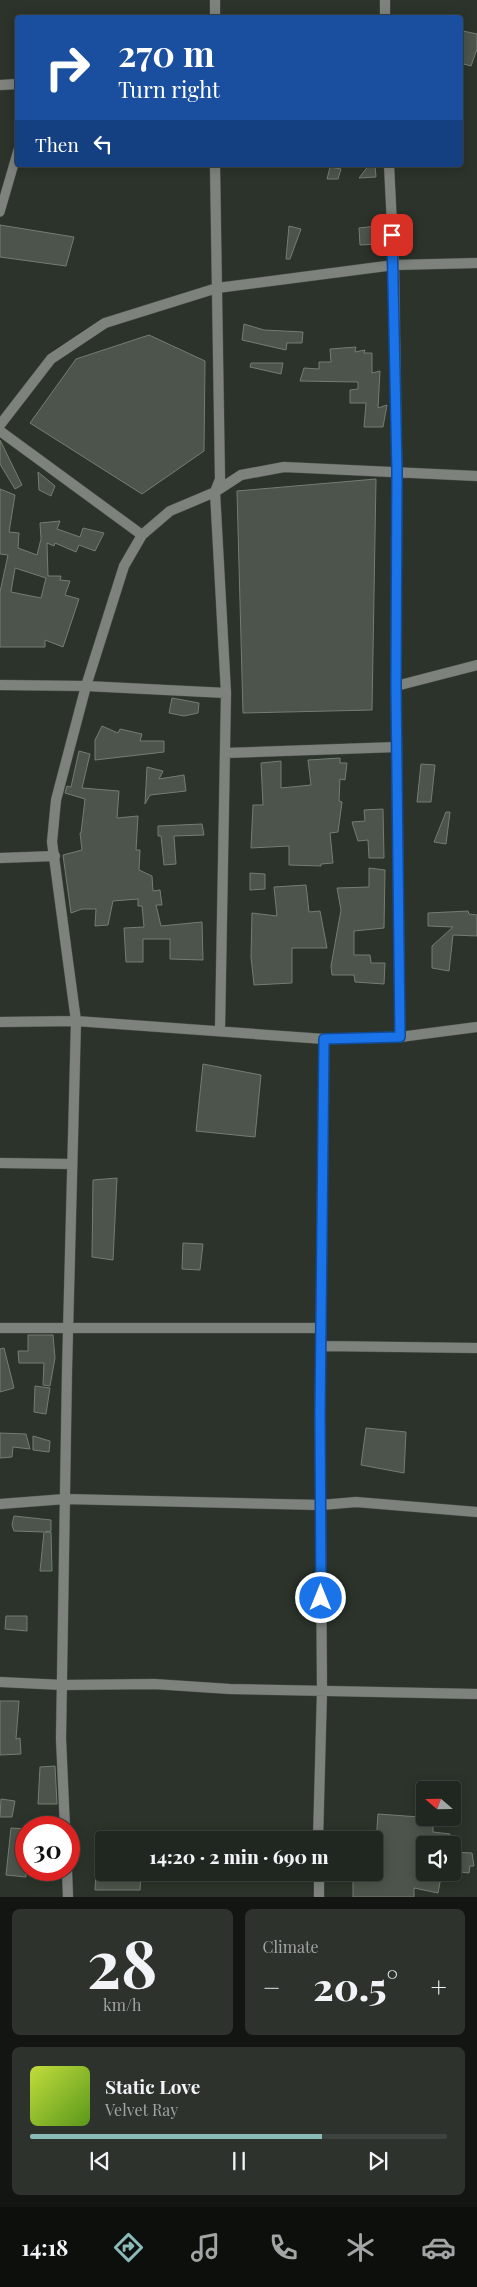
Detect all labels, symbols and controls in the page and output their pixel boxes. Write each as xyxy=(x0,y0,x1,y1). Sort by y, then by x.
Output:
text: 270 m xyxy=(118,29,215,76)
icon: right xyxy=(35,35,100,100)
text: Turn right xyxy=(118,74,220,104)
icon: left xyxy=(89,130,117,158)
text: Then xyxy=(35,131,79,157)
pin xyxy=(371,214,413,256)
icon: arrive xyxy=(378,221,406,249)
position arrow xyxy=(294,1571,346,1623)
north arrow xyxy=(416,1781,461,1826)
map controls xyxy=(416,1781,461,1881)
speed limit sign: 30 xyxy=(15,1816,80,1881)
button: sound xyxy=(416,1836,461,1881)
text: 14:20 · 2 min · 690 m xyxy=(149,1843,329,1869)
text: 28 xyxy=(87,1918,157,2004)
text: Climate xyxy=(263,1936,319,1957)
text: 20.5° xyxy=(313,1960,398,2011)
text: − xyxy=(263,1968,281,2005)
text: + xyxy=(431,1968,447,2005)
text: km/h xyxy=(103,1994,141,2015)
text: Static Love xyxy=(105,2073,200,2099)
text: Velvet Ray xyxy=(105,2099,178,2120)
icon: previous xyxy=(86,2147,114,2175)
icon: pause xyxy=(225,2147,253,2175)
icon: next xyxy=(364,2147,392,2175)
icon: directions xyxy=(111,2230,146,2265)
icon: music xyxy=(188,2230,223,2265)
icon: phone xyxy=(266,2230,301,2265)
icon: climate xyxy=(343,2230,378,2265)
icon: car xyxy=(421,2230,456,2265)
text: 14:18 xyxy=(21,2232,68,2262)

